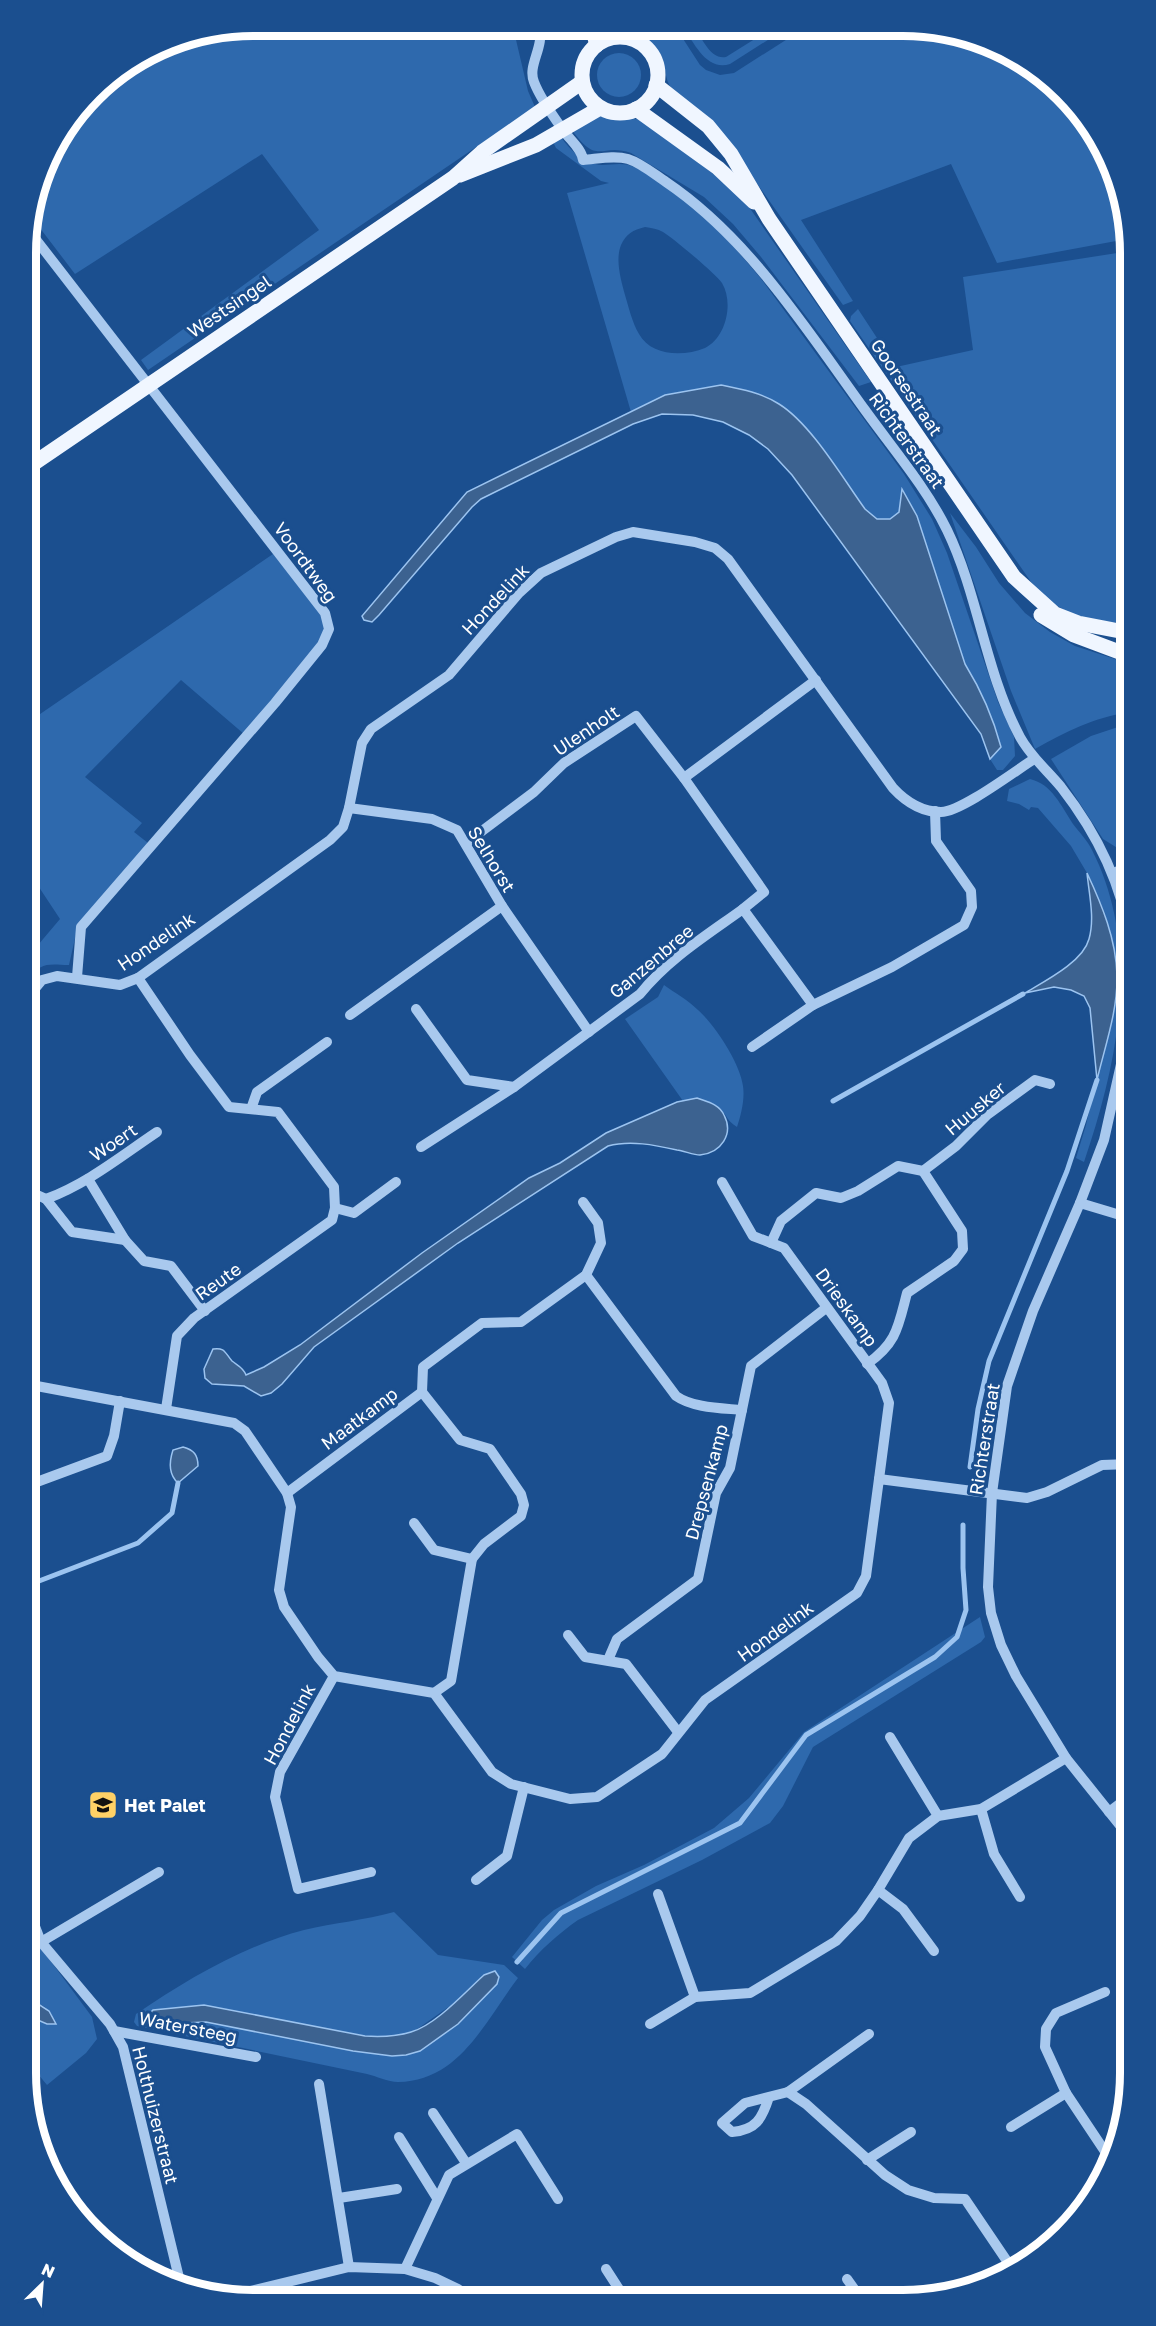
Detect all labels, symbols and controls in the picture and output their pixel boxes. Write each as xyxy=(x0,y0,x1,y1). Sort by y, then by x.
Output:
street label: Westsingel xyxy=(183,270,275,342)
street label: Goorsestraat xyxy=(867,334,947,440)
street label: Richterstraat xyxy=(865,388,949,492)
street label: Voordtweg xyxy=(270,518,342,606)
street label: Hondelink xyxy=(457,559,533,639)
street label: Ulenholt xyxy=(549,700,623,760)
street label: Selhorst xyxy=(464,822,520,896)
street label: Hondelink xyxy=(113,907,199,975)
street label: Ganzenbree xyxy=(604,919,698,1003)
street label: Huusker xyxy=(940,1076,1010,1140)
street label: Woert xyxy=(85,1118,141,1166)
street label: Reute xyxy=(191,1257,245,1305)
street label: Drieskamp xyxy=(811,1263,883,1351)
street label: Richterstraat xyxy=(964,1381,1004,1497)
street label: Maatkamp xyxy=(316,1382,402,1454)
street label: Drepsenkamp xyxy=(680,1422,732,1542)
street label: Hondelink xyxy=(733,1596,817,1666)
street label: Hondelink xyxy=(258,1680,320,1768)
school or university icon: Het Palet xyxy=(87,1789,119,1821)
place label: Het Palet xyxy=(124,1794,206,1816)
street label: Watersteeg xyxy=(137,2007,239,2047)
street label: Holthuizerstraat xyxy=(128,2044,184,2186)
north arrow xyxy=(12,2254,72,2314)
text: N xyxy=(39,2259,58,2282)

